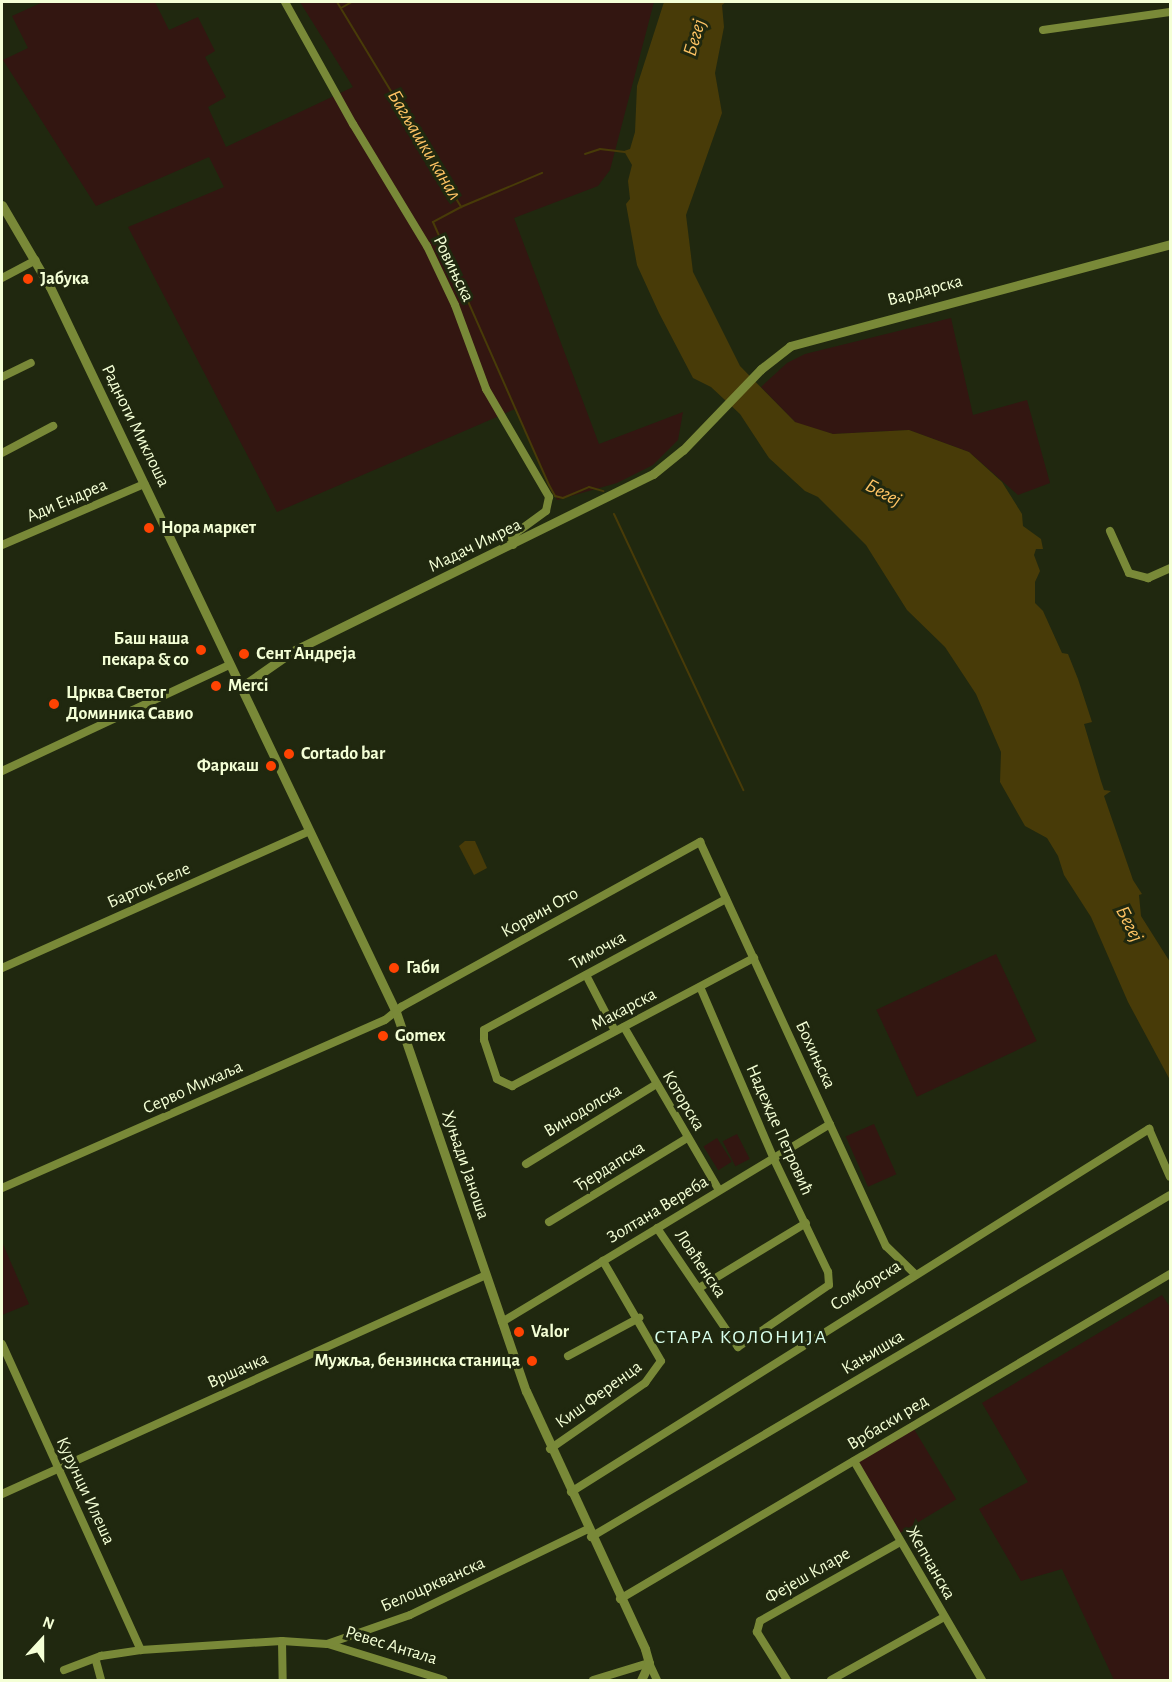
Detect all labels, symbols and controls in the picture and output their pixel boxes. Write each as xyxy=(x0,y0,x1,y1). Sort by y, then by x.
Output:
water label: Бегеј xyxy=(678,17,712,59)
water label: Багљашки канал xyxy=(382,85,466,205)
street label: Ровињска xyxy=(428,232,478,306)
place label: Јабука xyxy=(40,268,89,290)
street label: Вардарска xyxy=(885,271,965,311)
marker: Јабука xyxy=(21,272,35,286)
street label: Радноти Миклоша xyxy=(96,361,174,491)
street label: Ади Ендреа xyxy=(23,474,111,528)
water label: Бегеј xyxy=(861,474,905,512)
street label: Мадач Имреа xyxy=(425,514,525,578)
place label: Нора маркет xyxy=(161,517,256,539)
marker: Нора маркет xyxy=(142,521,156,535)
place label: Баш наша пекара & co xyxy=(102,629,189,672)
marker: Баш наша пекара & co xyxy=(194,643,208,657)
place label: Сент Андреја xyxy=(256,643,356,665)
marker: Сент Андреја xyxy=(237,647,251,661)
place label: Merci xyxy=(228,675,268,697)
marker: Merci xyxy=(209,679,223,693)
place label: Црква Светог Доминика Савио xyxy=(66,683,193,726)
marker: Црква Светог Доминика Савио xyxy=(47,697,61,711)
place label: Cortado bar xyxy=(301,743,385,765)
marker: Cortado bar xyxy=(282,747,296,761)
place label: Фаркаш xyxy=(197,755,259,777)
marker: Фаркаш xyxy=(264,759,278,773)
street label: Барток Беле xyxy=(104,858,194,914)
street label: Корвин Ото xyxy=(498,883,582,943)
water label: Бегеј xyxy=(1110,902,1148,946)
street label: Тимочка xyxy=(566,927,630,975)
place label: Габи xyxy=(406,957,440,979)
marker: Габи xyxy=(387,961,401,975)
street label: Макарска xyxy=(588,984,660,1036)
street label: Бохињска xyxy=(790,1018,840,1092)
place label: Gomex xyxy=(395,1025,446,1047)
marker: Gomex xyxy=(376,1029,390,1043)
street label: Серво Михаља xyxy=(140,1056,246,1120)
street label: Надежде Петровић xyxy=(740,1061,818,1199)
street label: Которска xyxy=(657,1067,709,1135)
street label: Винодолска xyxy=(540,1079,626,1143)
street label: Хуњади Јаноша xyxy=(436,1108,494,1222)
street label: Ђердапска xyxy=(571,1137,649,1197)
street label: Золтана Вереба xyxy=(603,1171,713,1249)
street label: Ловћенска xyxy=(669,1226,731,1302)
street label: Сомборска xyxy=(827,1256,905,1316)
place label: Valor xyxy=(531,1321,569,1343)
marker: Valor xyxy=(512,1325,526,1339)
district label: СТАРА КОЛОНИЈА xyxy=(654,1325,828,1349)
street label: Кањишка xyxy=(838,1326,908,1380)
street label: Вршачка xyxy=(204,1348,272,1394)
place label: Мужља, бензинска станица xyxy=(314,1350,520,1372)
marker: Мужља, бензинска станица xyxy=(525,1354,539,1368)
street label: Киш Ференца xyxy=(551,1356,647,1434)
street label: Врбаски ред xyxy=(844,1390,932,1456)
street label: Курунци Илеша xyxy=(51,1434,119,1548)
street label: Жепчанска xyxy=(900,1522,960,1604)
street label: Фејеш Кларе xyxy=(761,1543,855,1609)
street label: Белоцркванска xyxy=(378,1552,488,1618)
north arrow xyxy=(12,1610,72,1670)
text: N xyxy=(40,1614,57,1633)
street label: Ревес Антала xyxy=(342,1622,440,1670)

